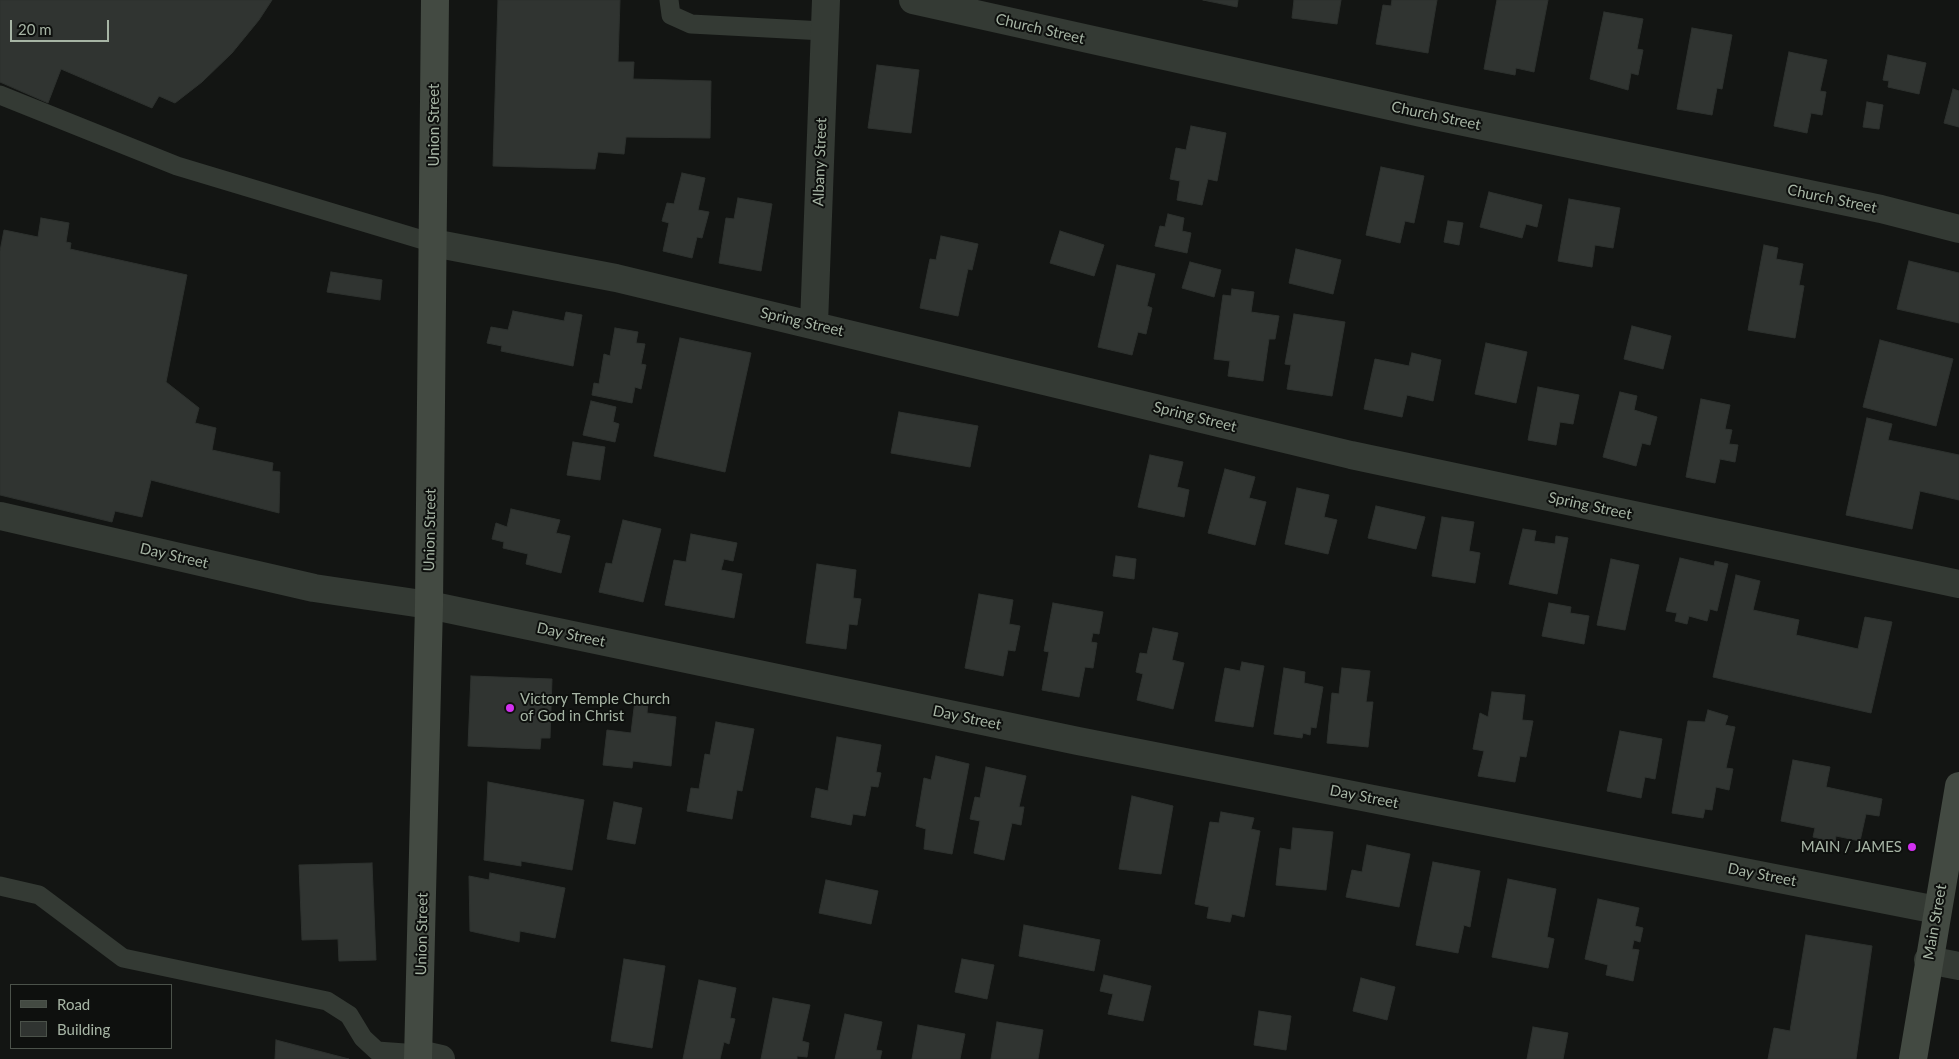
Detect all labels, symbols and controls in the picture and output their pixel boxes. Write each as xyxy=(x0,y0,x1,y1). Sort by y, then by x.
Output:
scale bar xyxy=(12,10,111,42)
street label: Church Street xyxy=(994,10,1086,48)
text: 20 m xyxy=(18,20,52,38)
street label: Union Street xyxy=(425,84,443,166)
street label: Church Street xyxy=(1390,98,1482,134)
street label: Albany Street xyxy=(809,117,831,207)
street label: Church Street xyxy=(1786,181,1878,217)
street label: Spring Street xyxy=(759,304,845,340)
street label: Spring Street xyxy=(1152,398,1238,436)
street label: Union Street xyxy=(420,488,440,572)
street label: Spring Street xyxy=(1547,488,1633,524)
street label: Day Street xyxy=(138,539,210,573)
street label: Day Street xyxy=(535,619,607,651)
place label: Victory Temple Church of God in Christ xyxy=(520,690,670,725)
marker: Victory Temple Church of God in Christ xyxy=(504,702,516,714)
street label: Day Street xyxy=(931,702,1003,734)
street label: Day Street xyxy=(1328,782,1400,812)
place label: MAIN / JAMES xyxy=(1801,838,1902,856)
marker: MAIN / JAMES xyxy=(1906,841,1918,853)
street label: Day Street xyxy=(1726,860,1798,890)
street label: Main Street xyxy=(1919,883,1951,961)
street label: Union Street xyxy=(412,892,432,976)
legend xyxy=(10,984,172,1049)
text: Road xyxy=(57,995,90,1013)
text: Building xyxy=(57,1020,110,1038)

